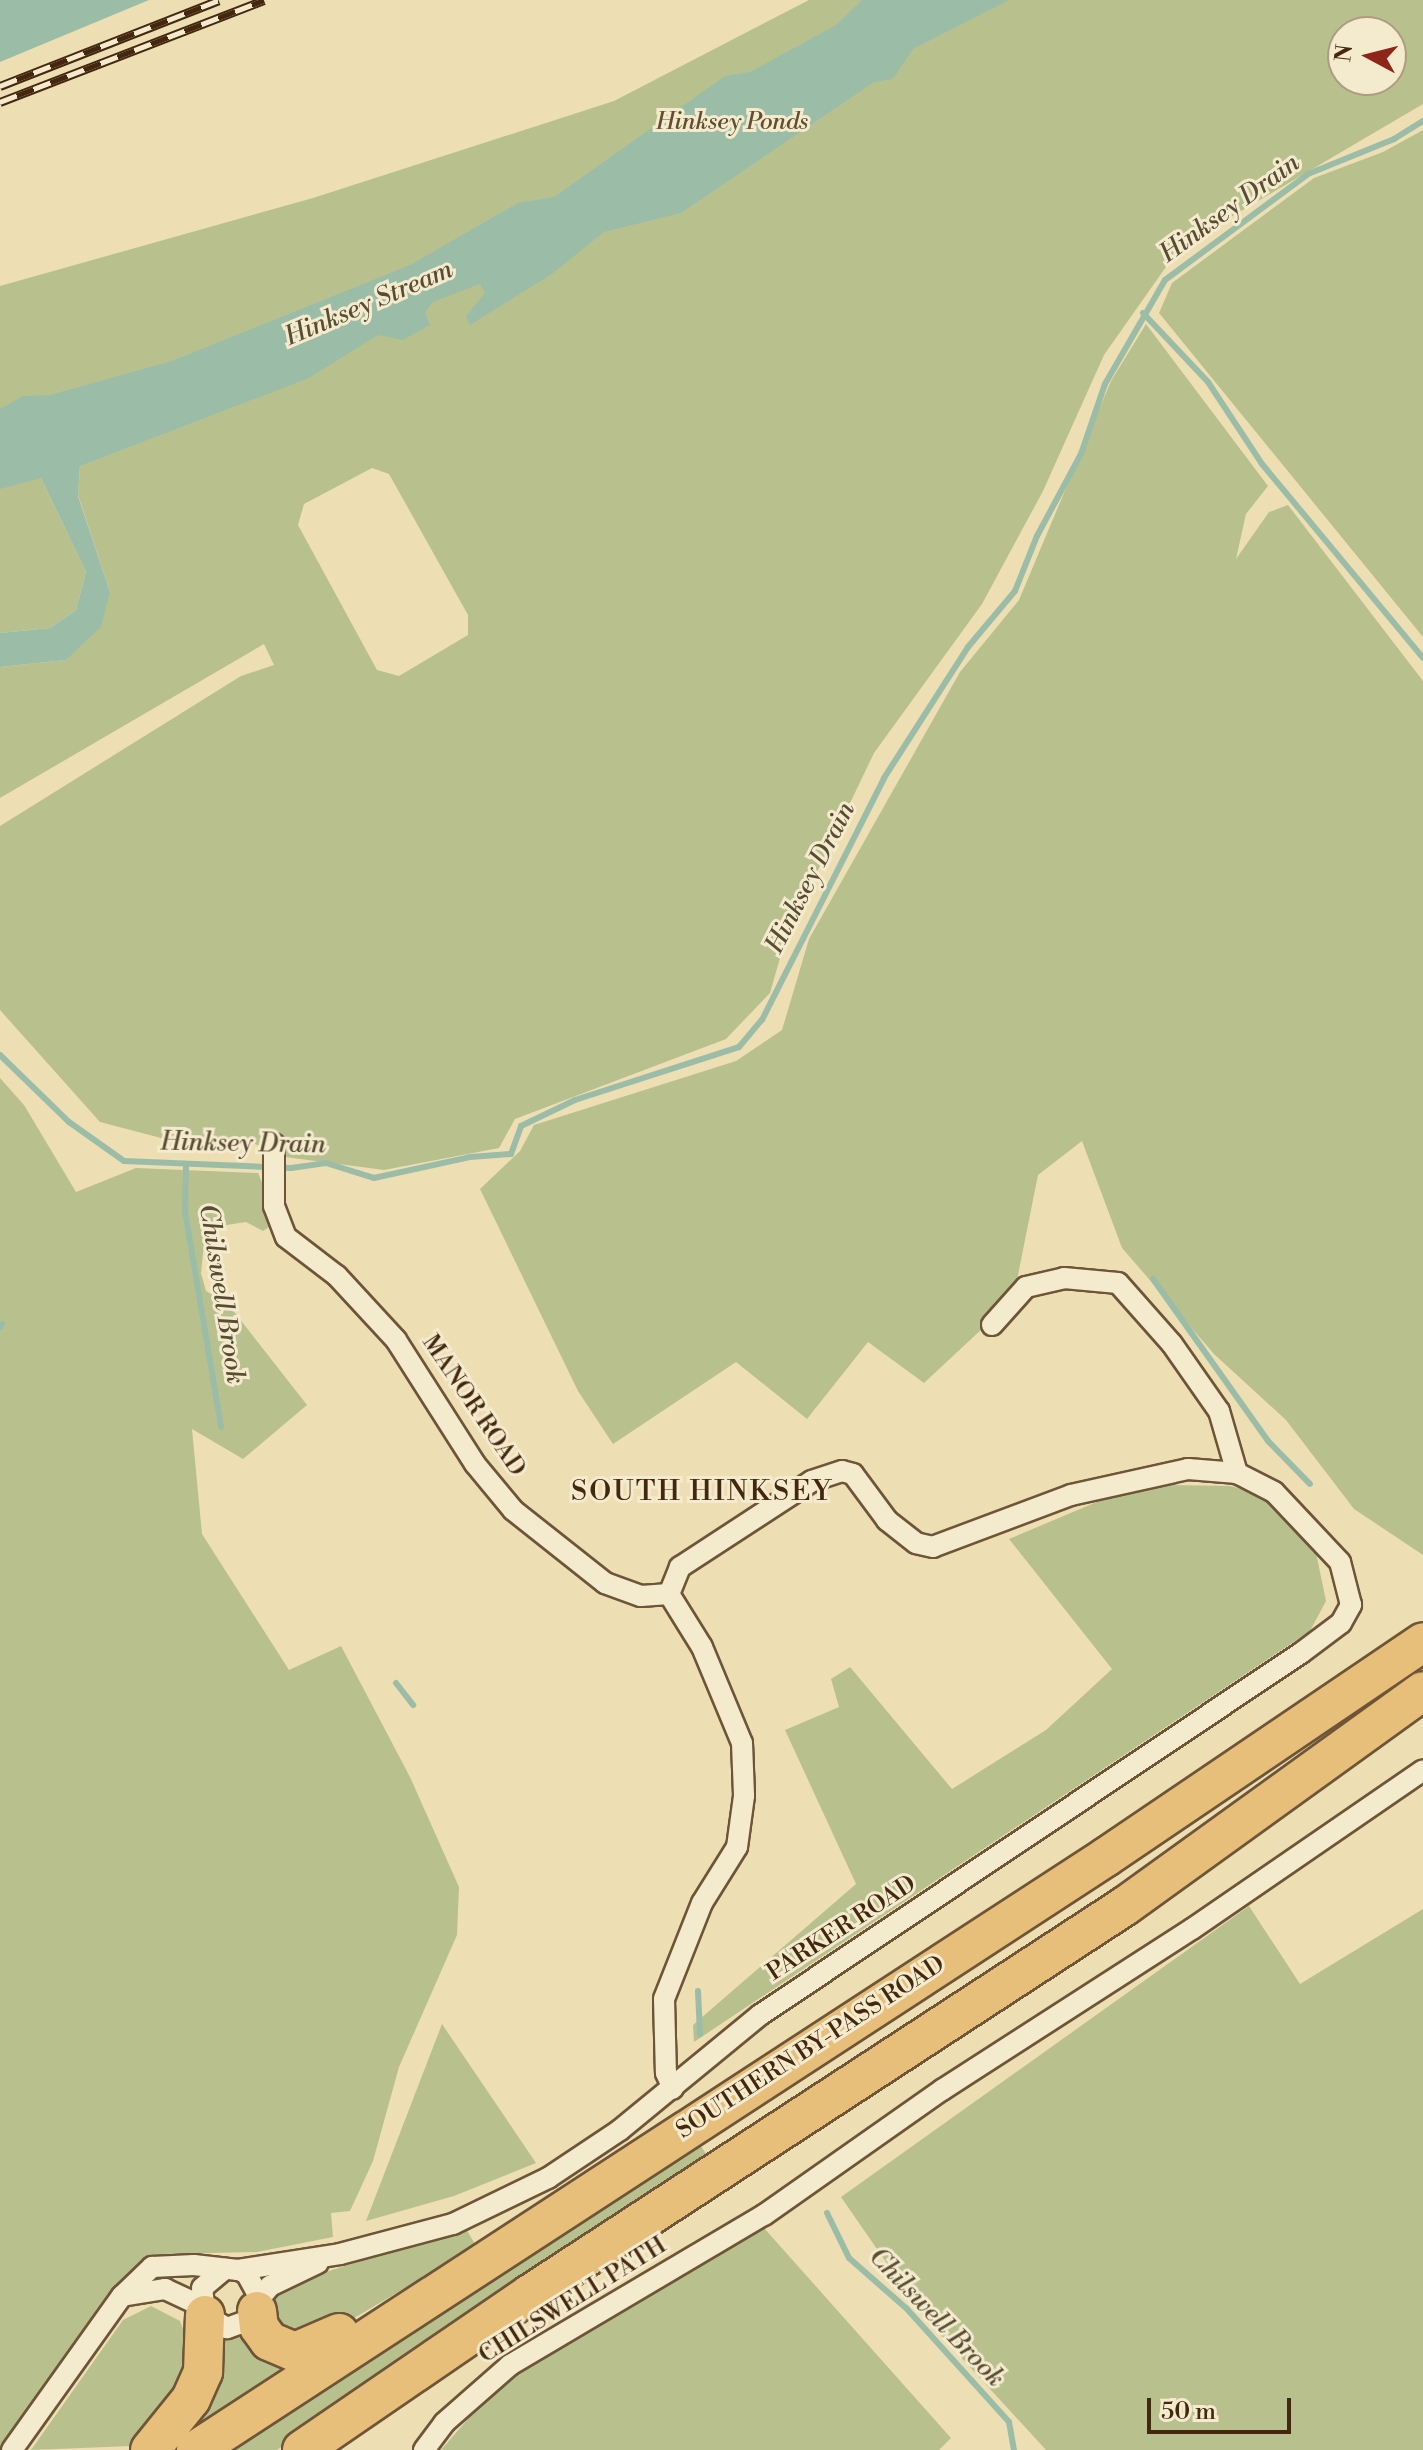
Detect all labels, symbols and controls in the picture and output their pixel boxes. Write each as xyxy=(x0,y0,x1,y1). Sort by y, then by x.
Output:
north arrow xyxy=(1327,16,1407,96)
text: N xyxy=(1330,43,1359,64)
park label: Hinksey Ponds xyxy=(656,109,808,137)
water label: Hinksey Drain xyxy=(1154,148,1306,270)
water label: Hinksey Stream xyxy=(280,255,458,353)
water label: Hinksey Drain xyxy=(760,797,862,959)
water label: Hinksey Drain xyxy=(160,1127,326,1161)
water label: Chilswell Brook xyxy=(191,1202,251,1386)
street label: MANOR ROAD xyxy=(415,1330,531,1482)
district label: SOUTH HINKSEY xyxy=(571,1475,833,1509)
street label: PARKER ROAD xyxy=(762,1870,922,1988)
street label: SOUTHERN BY-PASS ROAD xyxy=(671,1950,951,2146)
street label: CHILSWELL PATH xyxy=(474,2232,672,2370)
water label: Chilswell Brook xyxy=(862,2242,1010,2394)
scale bar xyxy=(1151,2382,1295,2432)
text: 50 m xyxy=(1161,2397,1216,2427)

